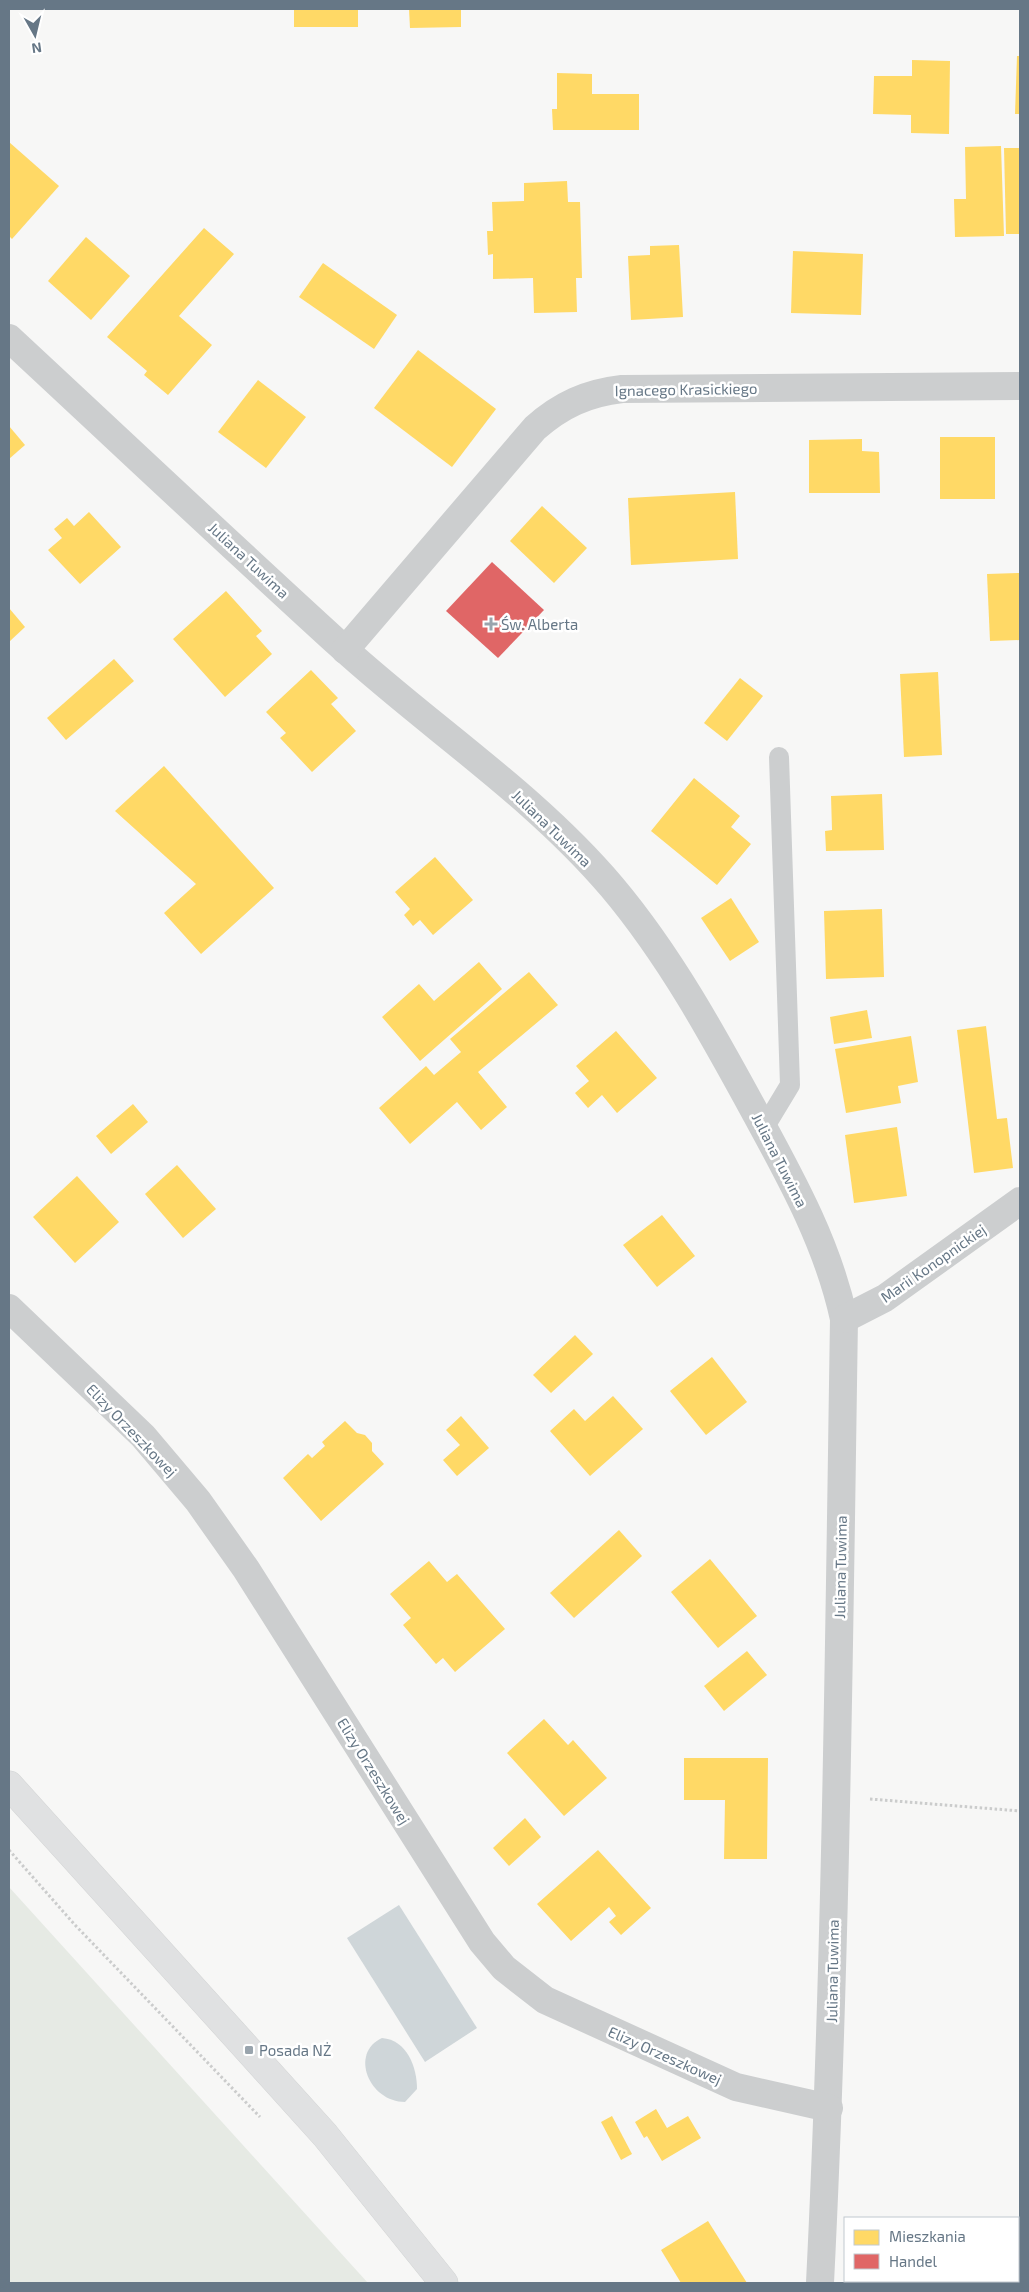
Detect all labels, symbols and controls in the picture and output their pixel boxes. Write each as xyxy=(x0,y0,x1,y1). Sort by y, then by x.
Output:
north arrow xyxy=(10,10,60,60)
text: N xyxy=(31,39,43,57)
street label: Ignacego Krasickiego xyxy=(614,379,758,399)
street label: Juliana Tuwima xyxy=(205,518,293,602)
place label: Św. Alberta xyxy=(501,615,578,633)
marker: Św. Alberta xyxy=(485,618,497,630)
street label: Juliana Tuwima xyxy=(509,786,595,870)
street label: Juliana Tuwima xyxy=(749,1110,811,1210)
street label: Marii Konopnickiej xyxy=(877,1220,990,1307)
street label: Elizy Orzeszkowej xyxy=(82,1380,181,1481)
street label: Juliana Tuwima xyxy=(830,1515,850,1619)
street label: Elizy Orzeszkowej xyxy=(333,1714,414,1828)
street label: Juliana Tuwima xyxy=(822,1919,842,2023)
street label: Elizy Orzeszkowej xyxy=(605,2022,724,2089)
place label: Posada NŻ xyxy=(259,2041,331,2059)
marker: Posada NŻ xyxy=(243,2044,255,2056)
legend xyxy=(844,2217,1019,2282)
text: Mieszkania xyxy=(889,2227,966,2245)
text: Handel xyxy=(889,2252,938,2270)

